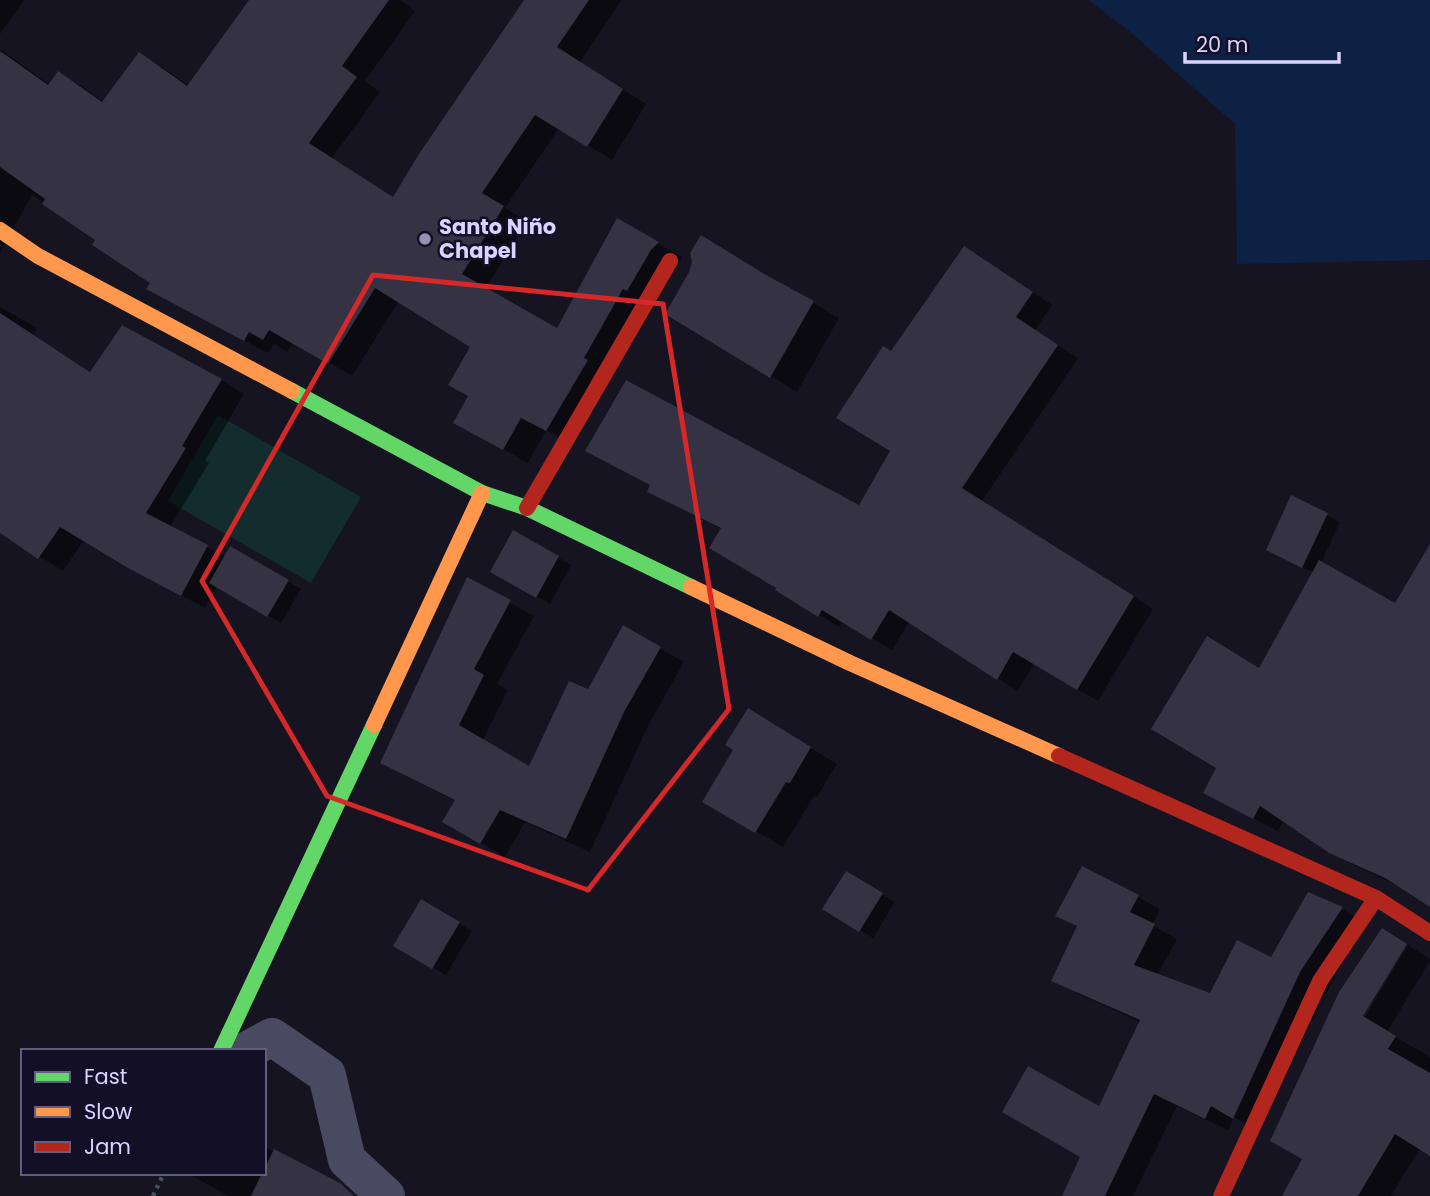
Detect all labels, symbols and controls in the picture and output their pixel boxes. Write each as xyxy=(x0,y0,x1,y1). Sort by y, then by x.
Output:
scale bar xyxy=(1185,21,1339,65)
text: 20 m xyxy=(1196,30,1249,59)
place label: Santo Niño Chapel xyxy=(439,212,556,265)
marker: Santo Niño Chapel xyxy=(417,231,433,247)
legend xyxy=(21,1049,266,1175)
text: Fast xyxy=(84,1062,127,1091)
text: Slow xyxy=(84,1097,132,1126)
text: Jam xyxy=(84,1132,131,1161)

